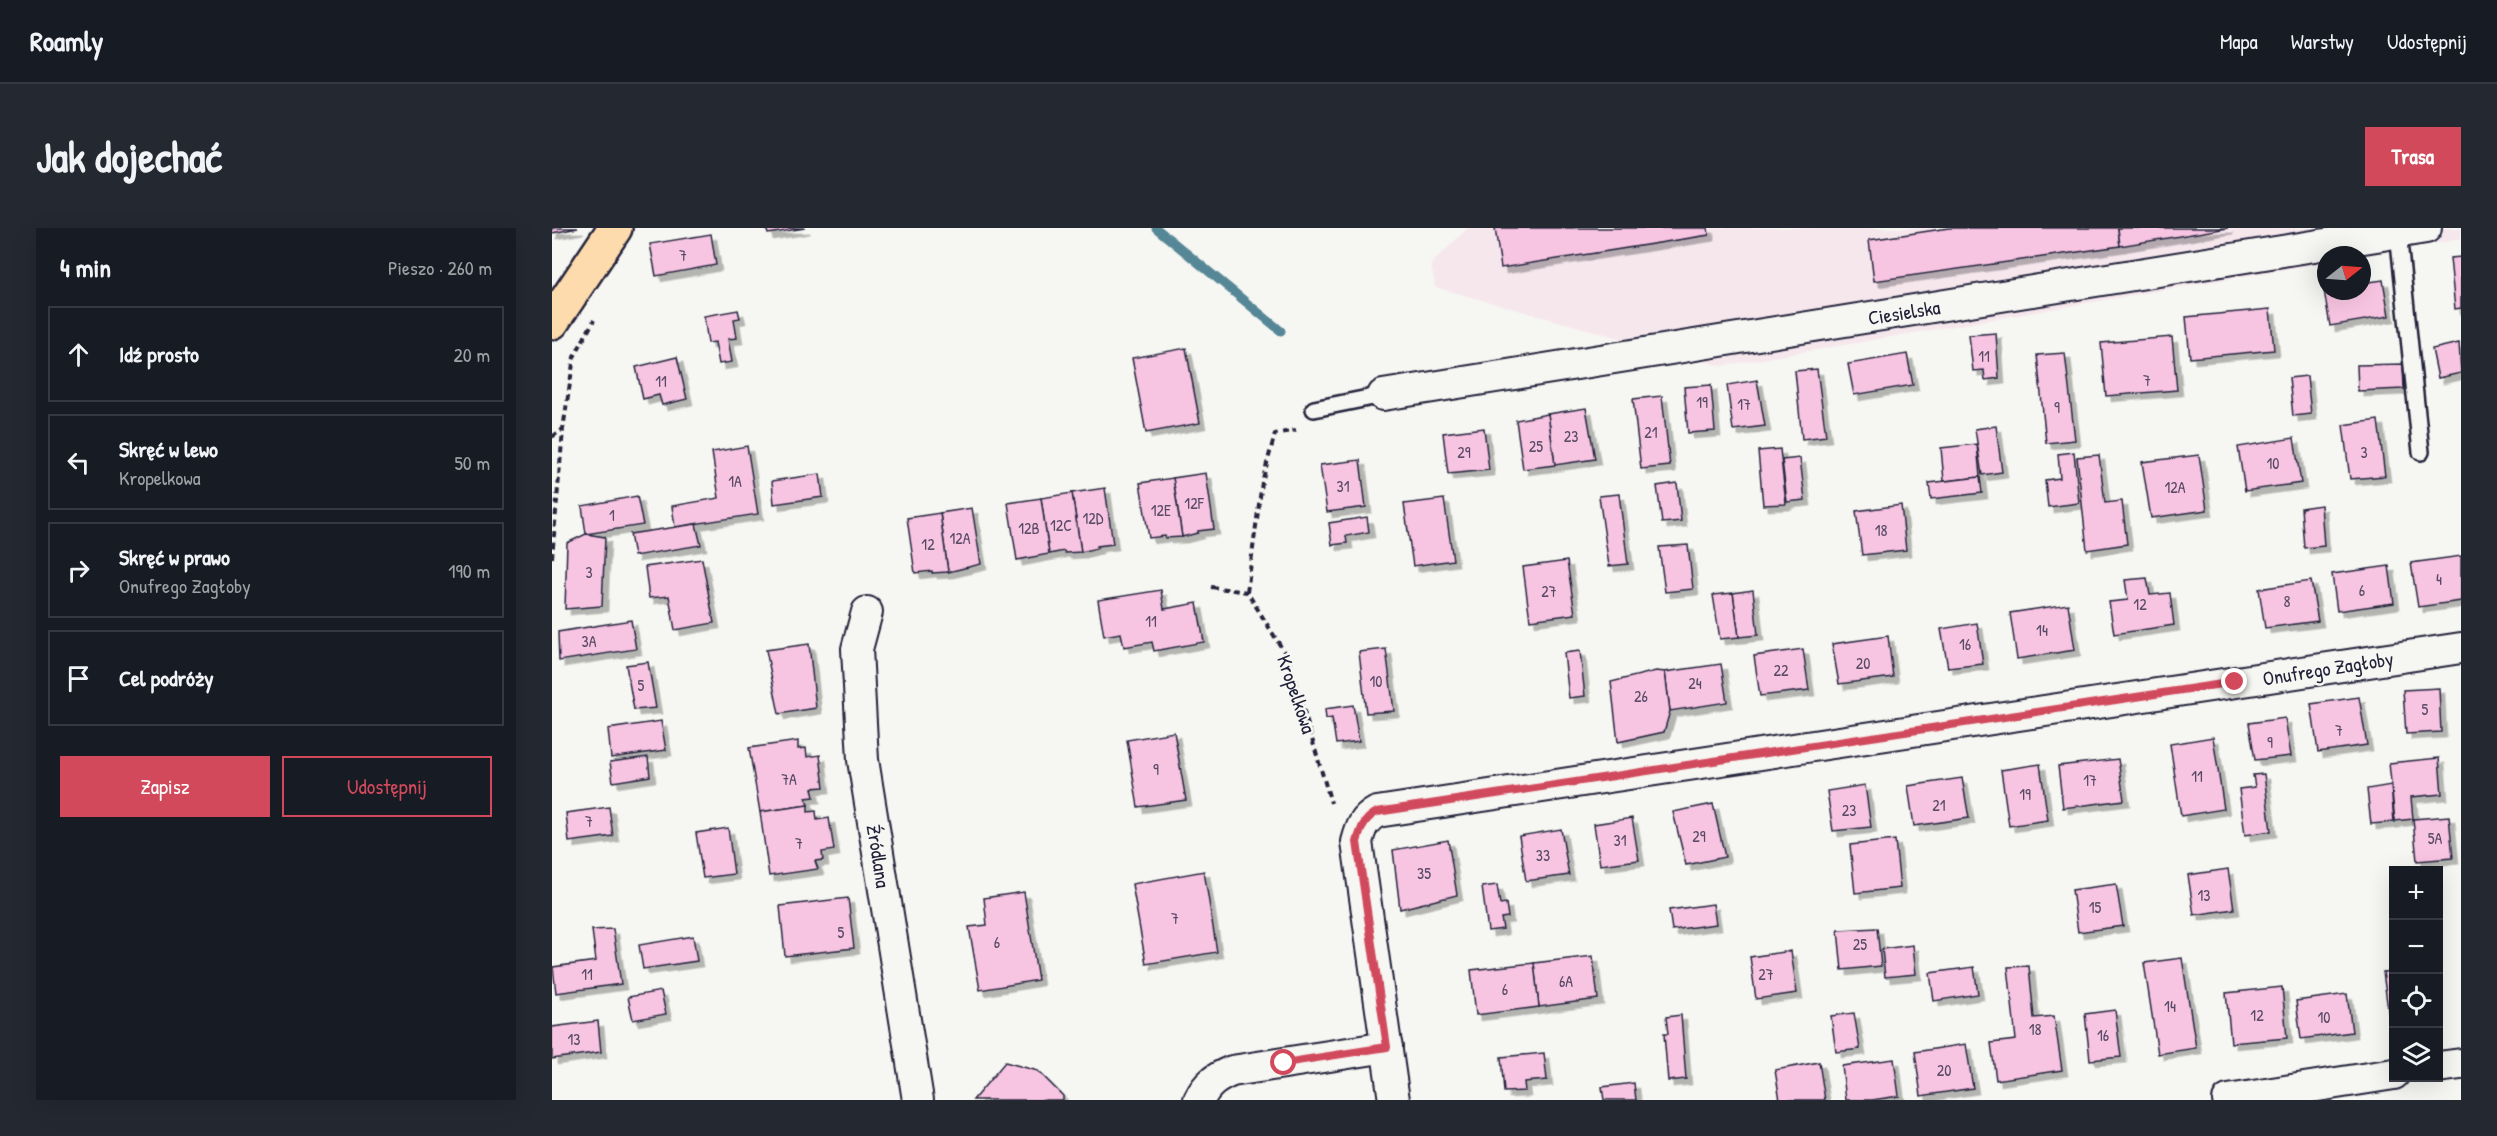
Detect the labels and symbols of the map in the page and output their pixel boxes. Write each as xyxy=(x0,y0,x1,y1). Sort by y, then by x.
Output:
house number: 7 xyxy=(679,244,687,266)
north arrow xyxy=(2317,246,2371,300)
street label: Ciesielska xyxy=(1866,293,1942,331)
house number: 11 xyxy=(1978,345,1990,367)
house number: 7 xyxy=(2143,369,2151,391)
house number: 11 xyxy=(655,370,667,392)
house number: 19 xyxy=(1696,391,1708,413)
house number: 17 xyxy=(1737,393,1751,415)
house number: 9 xyxy=(2054,396,2060,418)
house number: 21 xyxy=(1644,421,1658,443)
house number: 23 xyxy=(1564,425,1578,447)
house number: 25 xyxy=(1529,435,1543,457)
house number: 29 xyxy=(1457,441,1471,463)
house number: 3 xyxy=(2360,441,2368,463)
house number: 10 xyxy=(2267,452,2279,474)
house number: 1A xyxy=(728,470,742,492)
house number: 31 xyxy=(1337,475,1350,497)
house number: 12A xyxy=(2164,476,2186,498)
house number: 12F xyxy=(1184,492,1205,514)
house number: 12E xyxy=(1151,499,1171,521)
house number: 1 xyxy=(609,504,615,526)
house number: 12D xyxy=(1083,507,1104,529)
house number: 12C xyxy=(1050,514,1072,536)
house number: 12B xyxy=(1018,517,1040,539)
house number: 18 xyxy=(1875,519,1887,541)
house number: 12A xyxy=(949,527,971,549)
house number: 12 xyxy=(921,533,935,555)
house number: 3 xyxy=(585,561,593,583)
house number: 4 xyxy=(2436,568,2442,590)
house number: 6 xyxy=(2359,579,2365,601)
house number: 27 xyxy=(1541,580,1557,602)
house number: 8 xyxy=(2284,590,2291,612)
house number: 12 xyxy=(2133,593,2147,615)
house number: 11 xyxy=(1145,610,1157,632)
house number: 14 xyxy=(2036,619,2048,641)
house number: 3A xyxy=(582,630,597,652)
house number: 16 xyxy=(1959,633,1971,655)
street label: Onufrego Zagłoby xyxy=(2261,644,2395,692)
street label: Kropelkowa xyxy=(1271,651,1323,737)
house number: 20 xyxy=(1856,652,1870,674)
house number: 22 xyxy=(1774,659,1789,681)
route end xyxy=(2221,668,2247,694)
house number: 10 xyxy=(1370,670,1382,692)
house number: 24 xyxy=(1688,672,1702,694)
house number: 5 xyxy=(638,674,645,696)
house number: 26 xyxy=(1634,685,1648,707)
house number: 5 xyxy=(2422,698,2429,720)
house number: 7 xyxy=(2335,719,2343,741)
house number: 9 xyxy=(2267,731,2273,753)
house number: 9 xyxy=(1153,758,1159,780)
house number: 11 xyxy=(2191,765,2203,787)
house number: 7A xyxy=(781,768,797,790)
house number: 17 xyxy=(2083,769,2097,791)
house number: 19 xyxy=(2019,783,2031,805)
house number: 21 xyxy=(1932,794,1946,816)
house number: 23 xyxy=(1842,799,1856,821)
house number: 7 xyxy=(585,810,593,832)
street label: Źródlana xyxy=(861,822,897,890)
house number: 29 xyxy=(1692,825,1706,847)
house number: 5A xyxy=(2428,827,2442,849)
house number: 31 xyxy=(1614,829,1627,851)
house number: 7 xyxy=(795,832,803,854)
house number: 33 xyxy=(1536,844,1550,866)
house number: 35 xyxy=(1417,862,1431,884)
house number: 13 xyxy=(2198,884,2210,906)
house number: 15 xyxy=(2089,896,2102,918)
house number: 7 xyxy=(1171,907,1179,929)
house number: 5 xyxy=(838,921,845,943)
house number: 6 xyxy=(994,931,1000,953)
house number: 25 xyxy=(1853,933,1867,955)
house number: 11 xyxy=(581,963,593,985)
house number: 27 xyxy=(1758,963,1774,985)
house number: 6A xyxy=(1559,970,1573,992)
house number: 6 xyxy=(1502,978,1508,1000)
house number: 14 xyxy=(2164,995,2176,1017)
house number: 12 xyxy=(2250,1004,2264,1026)
house number: 10 xyxy=(2318,1006,2330,1028)
house number: 18 xyxy=(2029,1018,2041,1040)
house number: 16 xyxy=(2097,1024,2109,1046)
house number: 13 xyxy=(568,1028,580,1050)
route start xyxy=(1270,1049,1296,1075)
house number: 20 xyxy=(1937,1059,1951,1081)

